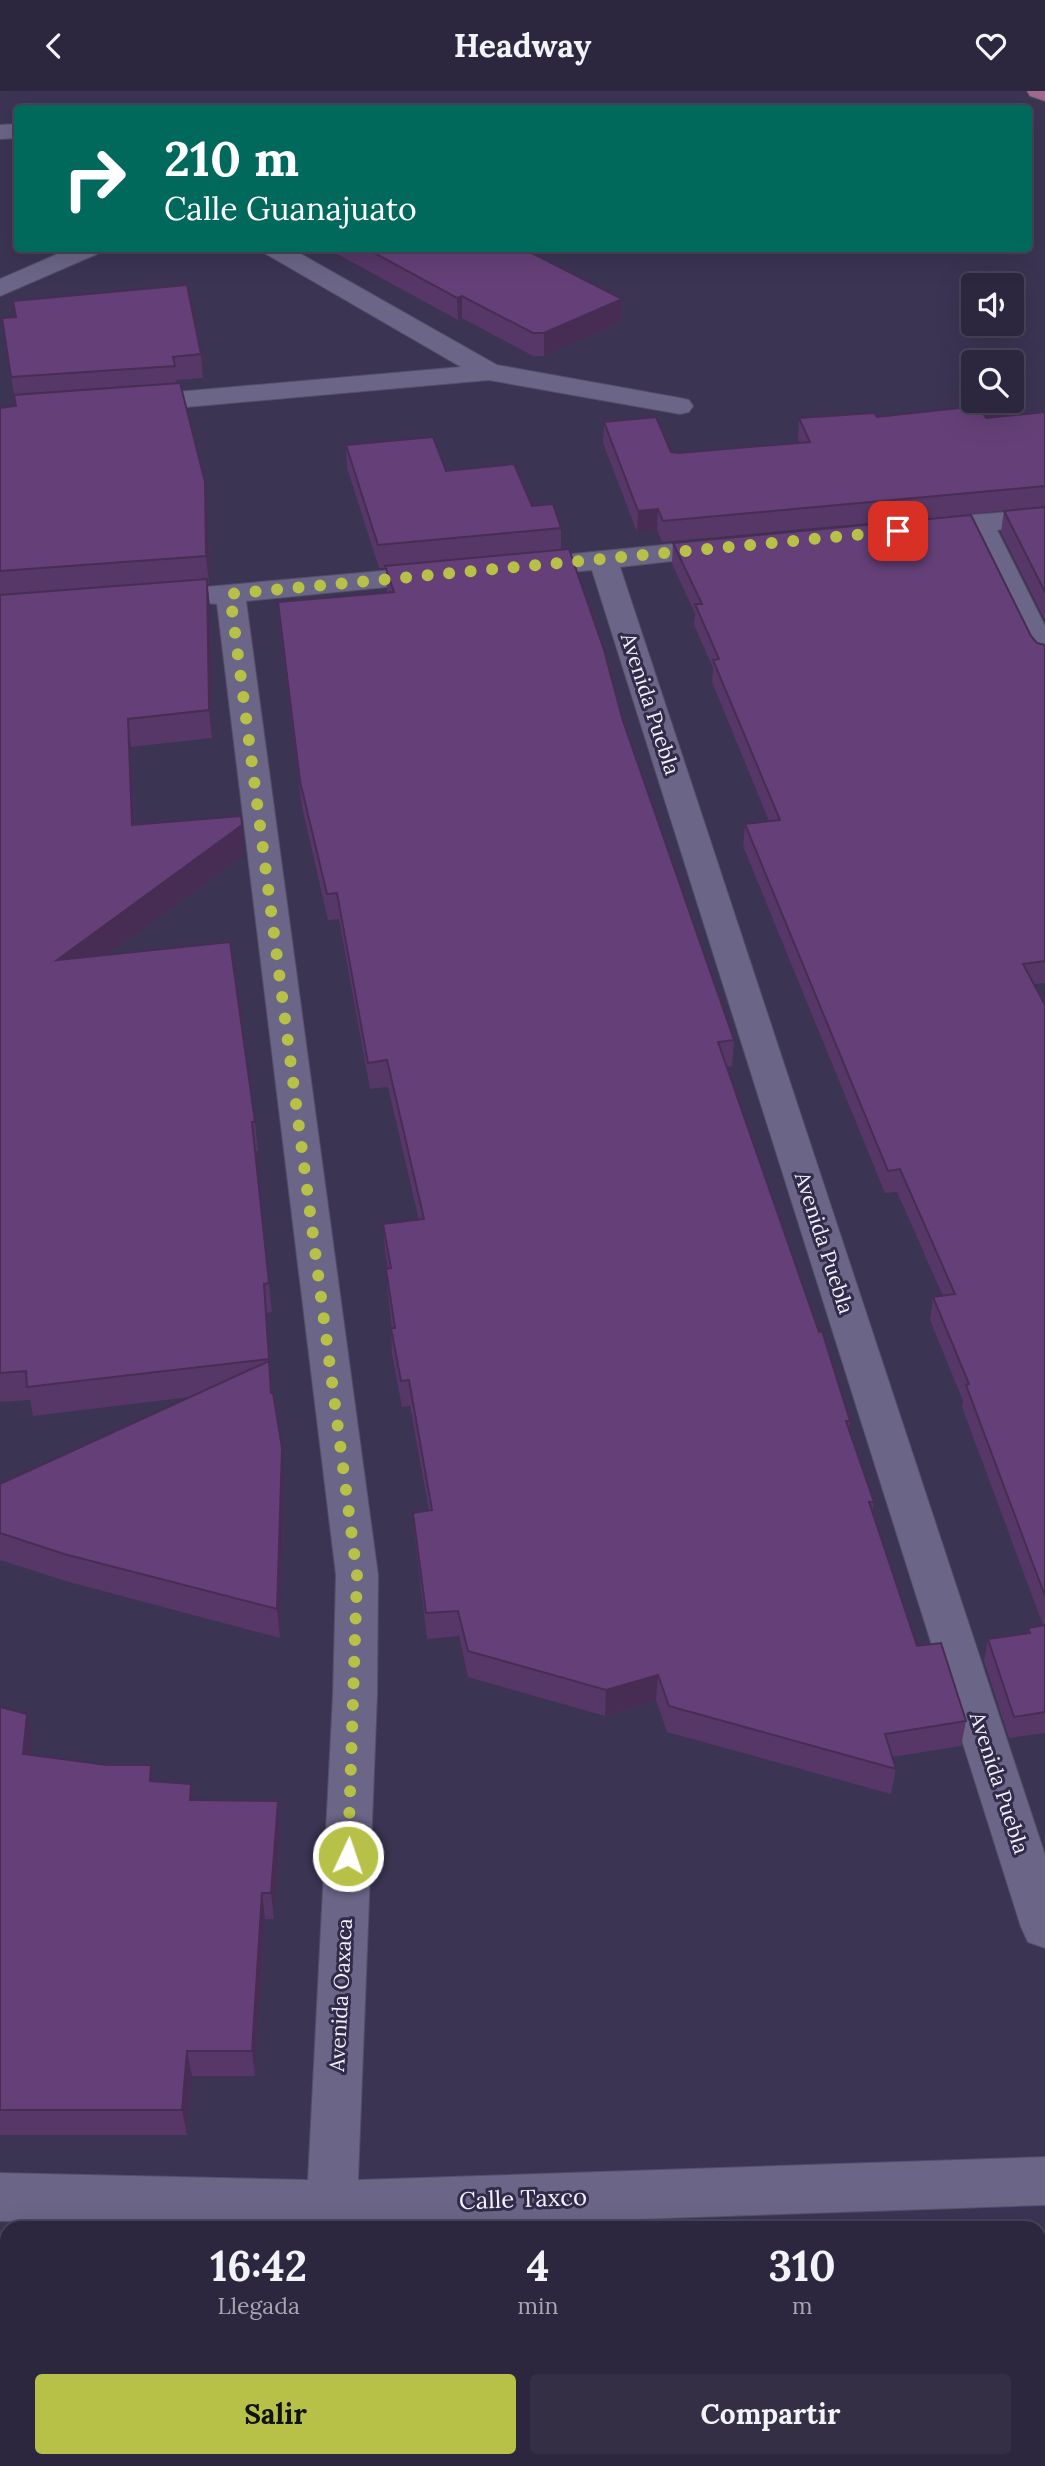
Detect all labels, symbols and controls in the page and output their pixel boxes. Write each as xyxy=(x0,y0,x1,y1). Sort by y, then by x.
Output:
text: Headway xyxy=(454,25,591,66)
icon: back xyxy=(35,27,73,65)
icon: heart xyxy=(972,27,1010,65)
text: 210 m xyxy=(164,127,299,189)
icon: right xyxy=(49,133,140,224)
text: Calle Guanajuato xyxy=(164,188,417,229)
map controls xyxy=(961,273,1024,413)
button: sound xyxy=(961,273,1024,336)
button: search xyxy=(961,350,1024,413)
pin xyxy=(868,501,928,561)
icon: arrive xyxy=(879,512,917,550)
street label: Avenida Puebla xyxy=(615,629,686,778)
street label: Avenida Puebla xyxy=(789,1168,860,1317)
street label: Avenida Puebla xyxy=(964,1708,1035,1857)
position arrow xyxy=(311,1819,385,1893)
street label: Avenida Oaxaca xyxy=(323,1917,358,2073)
street label: Calle Taxco xyxy=(458,2181,587,2216)
text: 16:42 xyxy=(210,2239,307,2293)
text: 4 xyxy=(526,2239,549,2293)
text: 310 xyxy=(769,2239,836,2293)
text: Llegada xyxy=(218,2291,300,2320)
text: min xyxy=(517,2291,558,2320)
text: m xyxy=(792,2291,812,2320)
button: Salir xyxy=(35,2374,516,2454)
button: Compartir xyxy=(530,2374,1011,2454)

